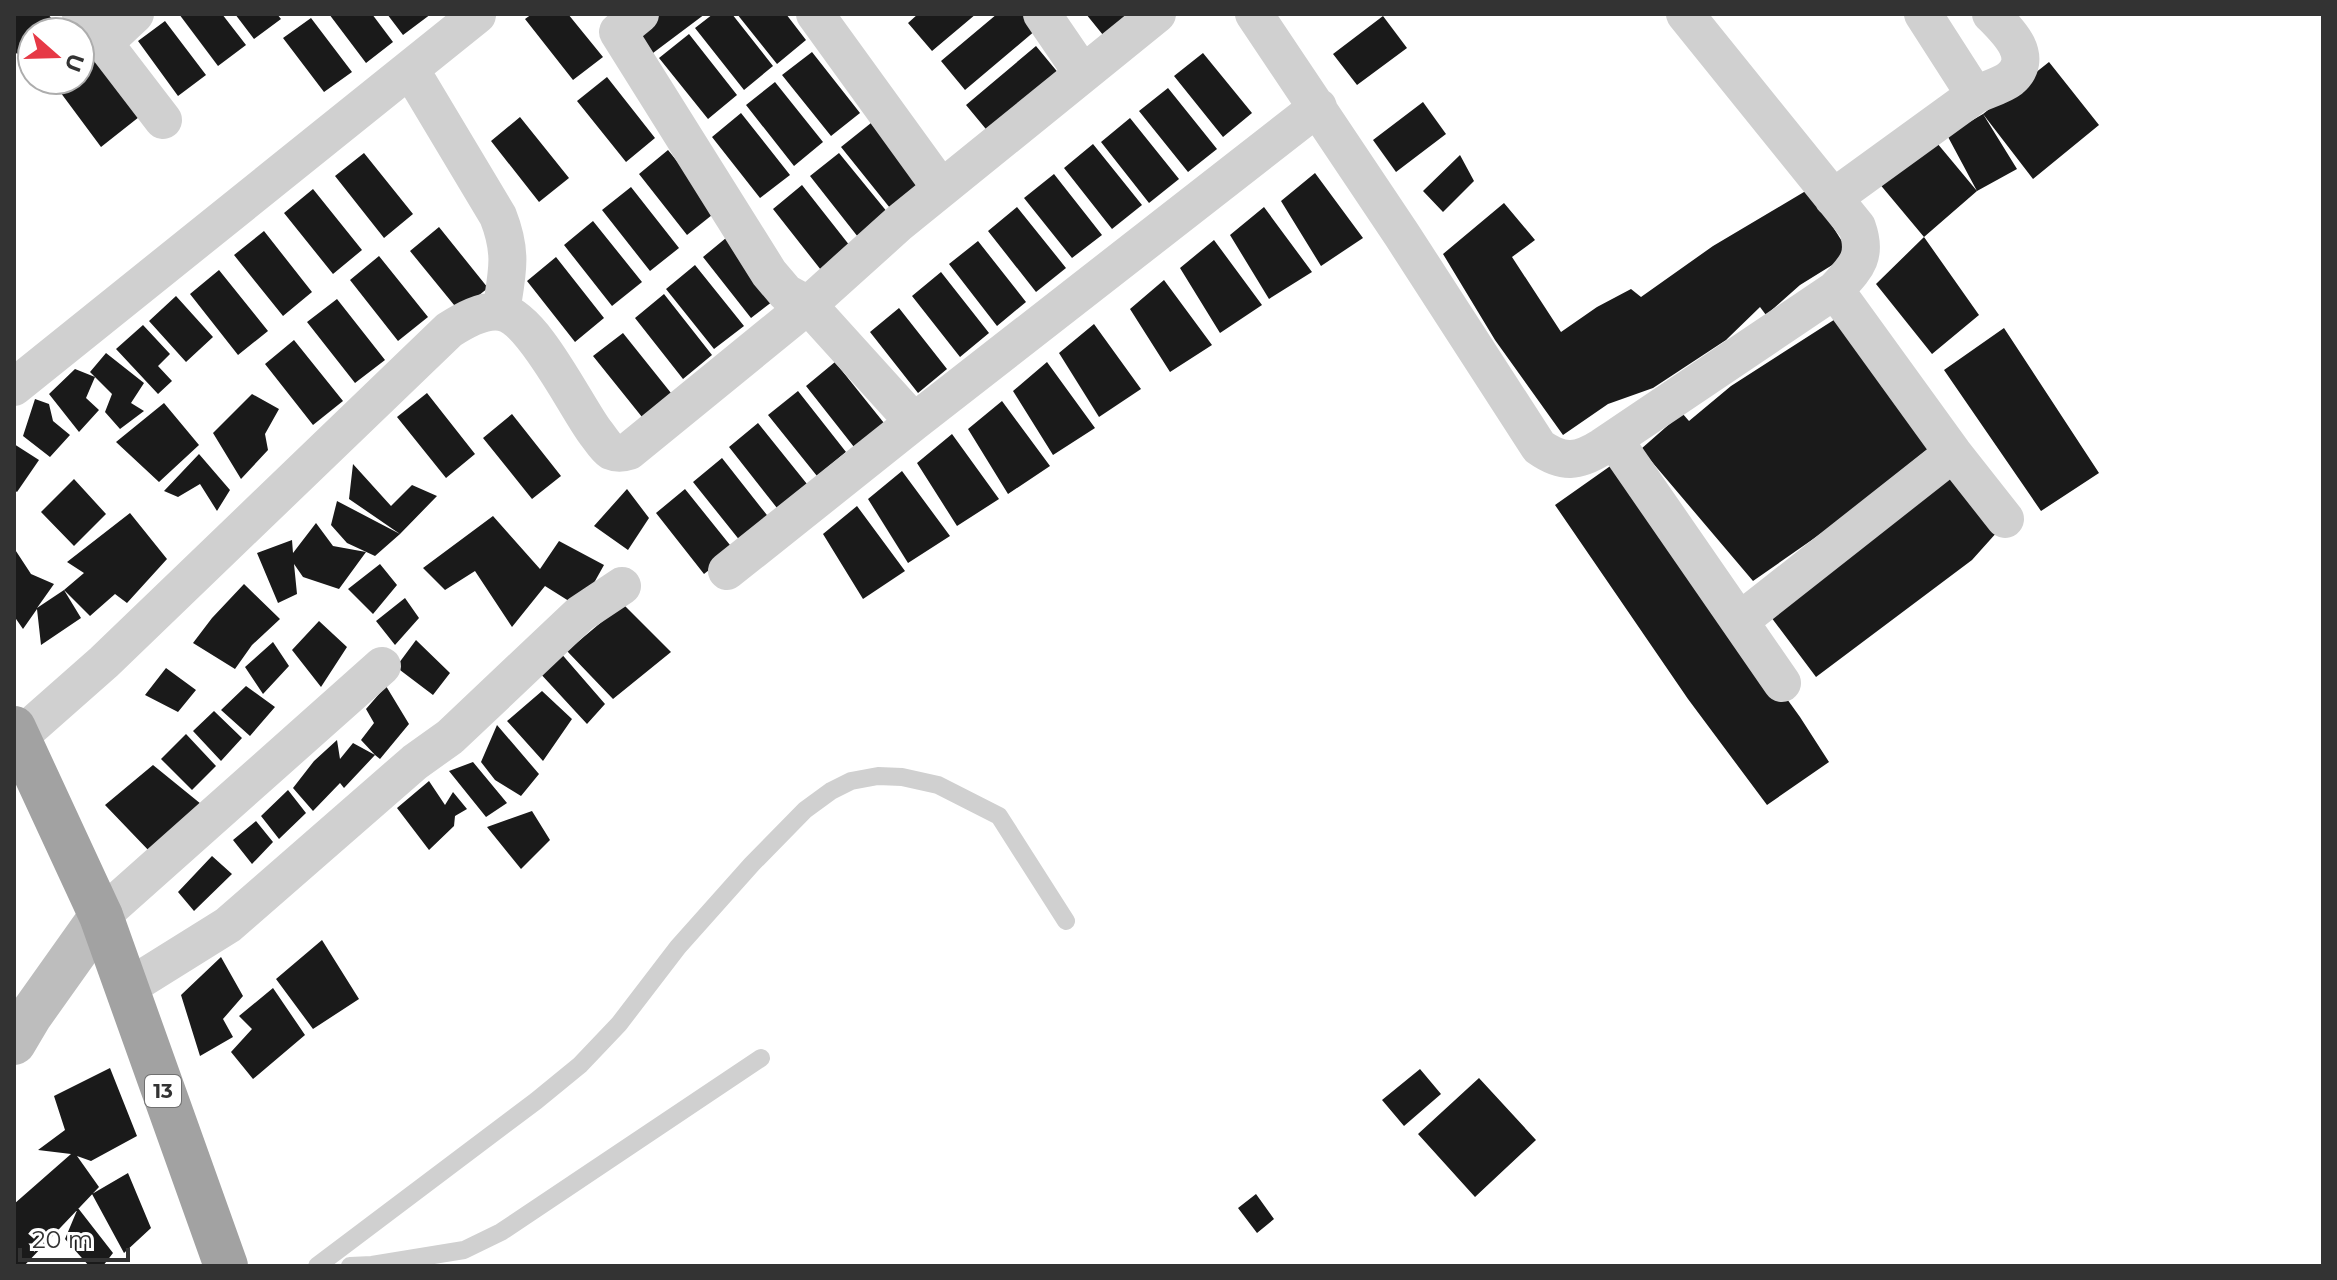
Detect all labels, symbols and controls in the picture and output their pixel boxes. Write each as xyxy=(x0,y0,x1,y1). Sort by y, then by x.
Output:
north arrow xyxy=(16,16,96,96)
text: U xyxy=(59,50,90,75)
road number: 13 xyxy=(145,1075,181,1107)
scale bar xyxy=(20,1212,128,1262)
text: 20 m xyxy=(32,1225,93,1254)

